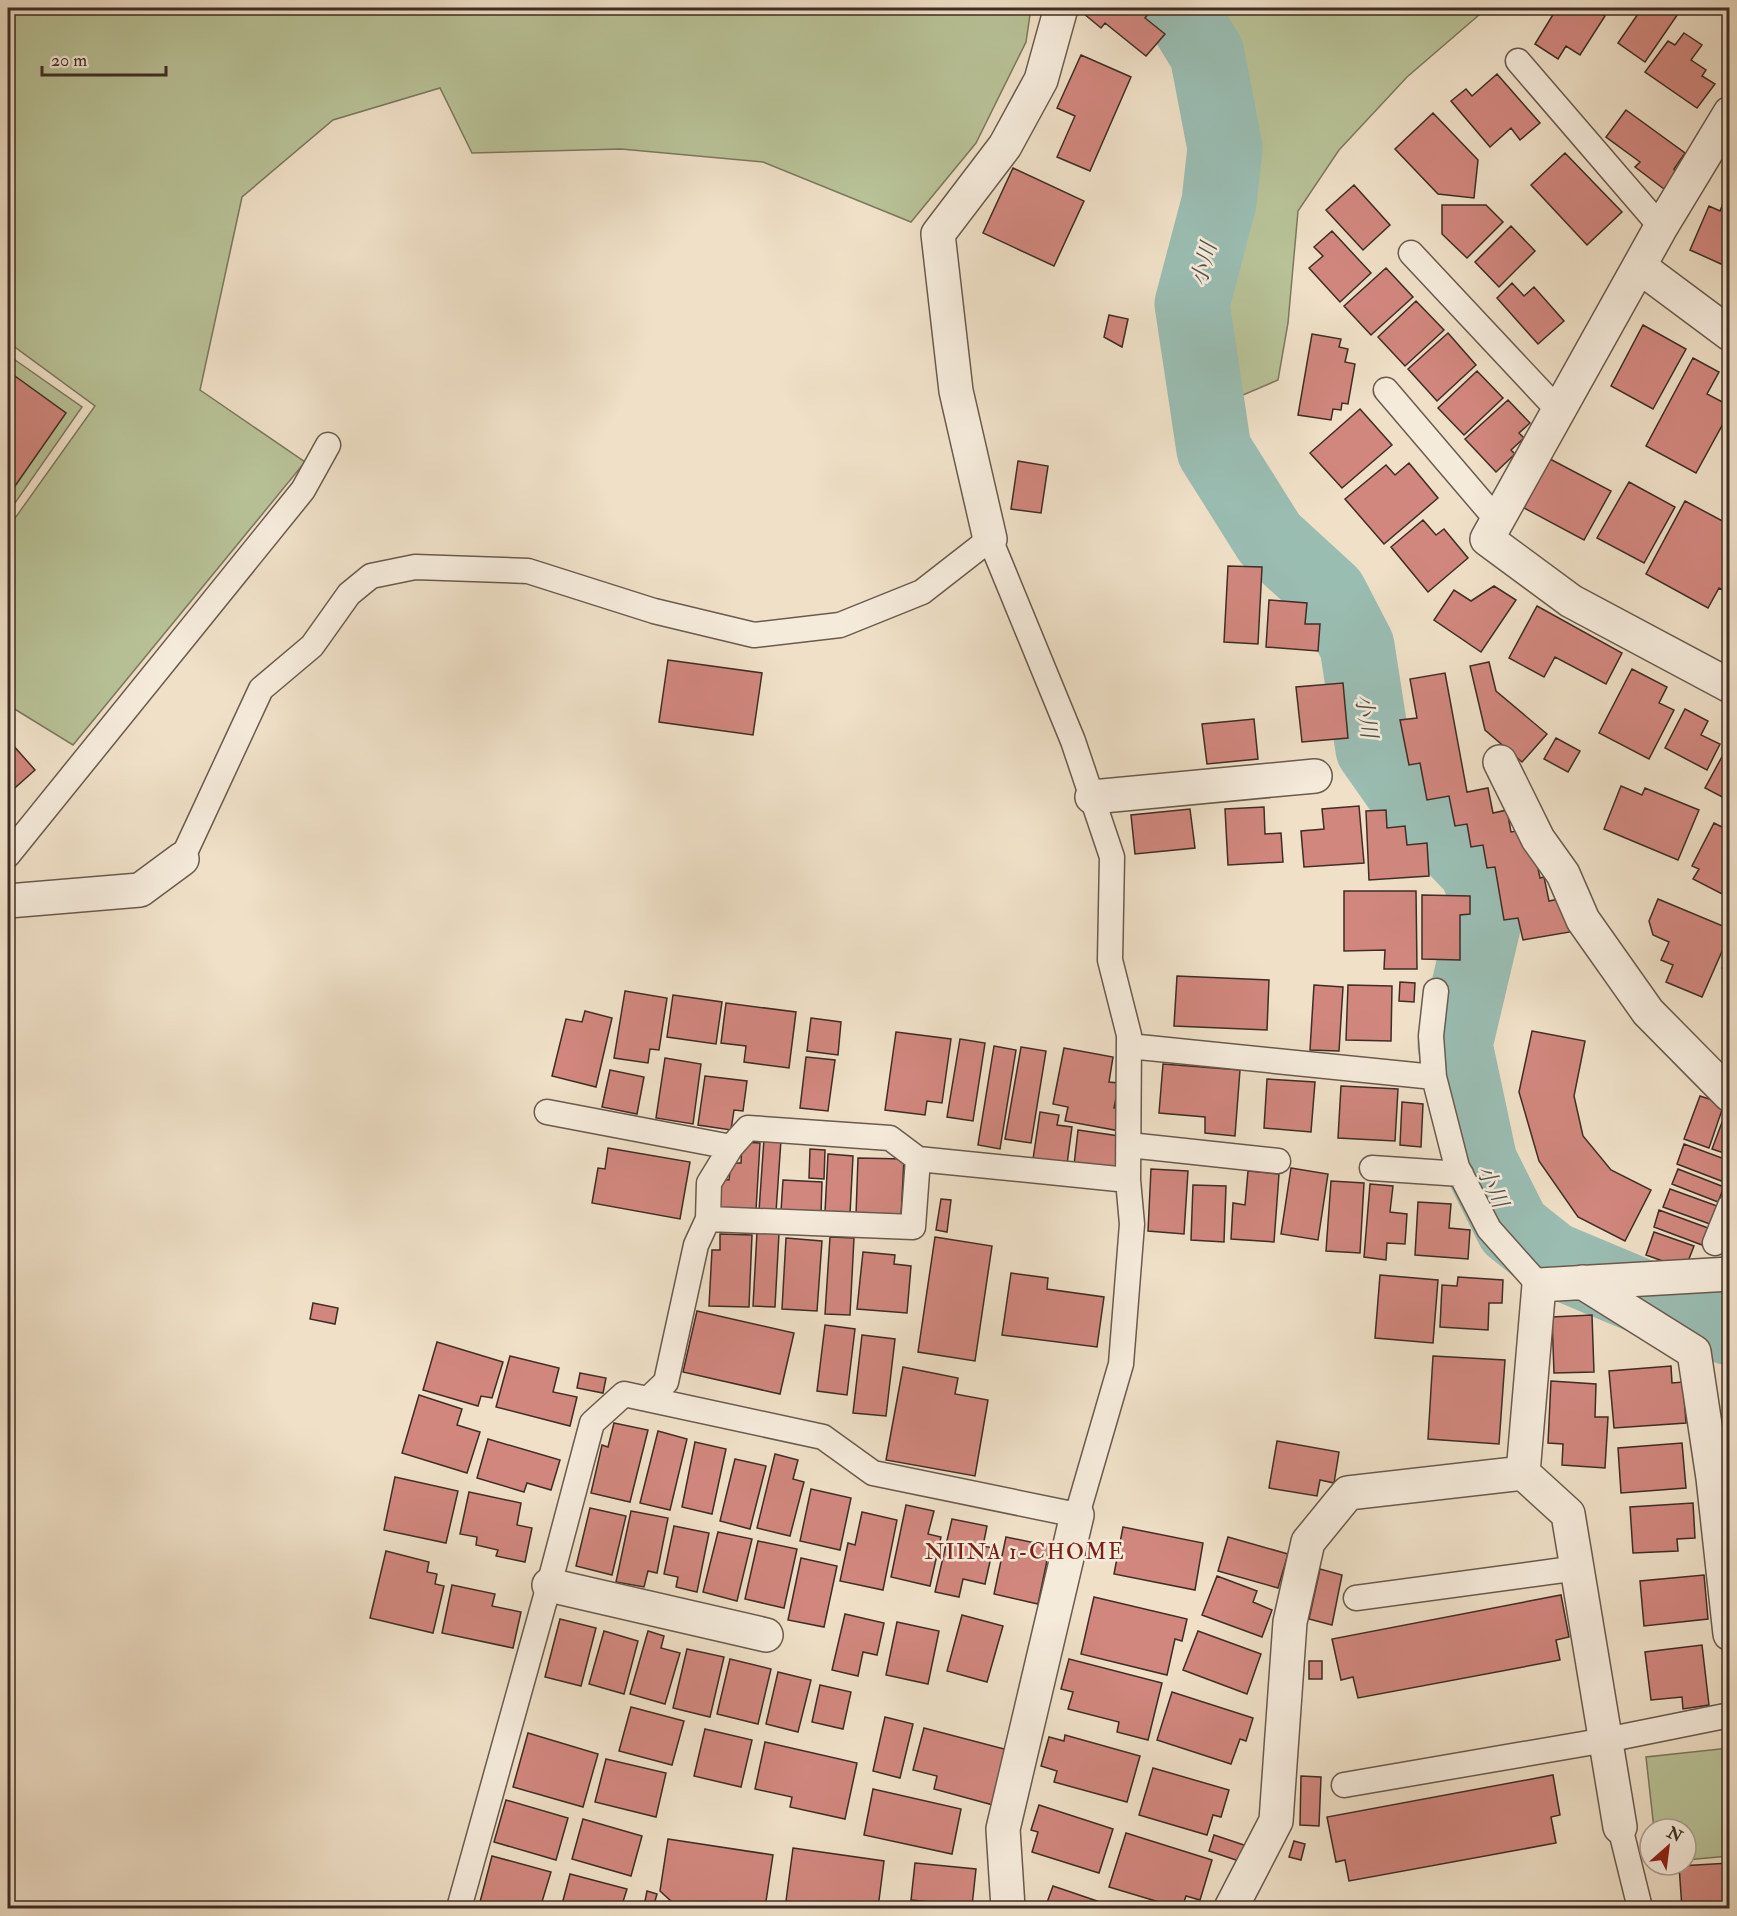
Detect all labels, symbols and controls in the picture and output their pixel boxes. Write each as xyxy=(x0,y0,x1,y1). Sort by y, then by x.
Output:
scale bar xyxy=(42,39,166,77)
text: 20 m xyxy=(51,49,87,72)
water label: 小川 xyxy=(1185,237,1224,289)
water label: 小川 xyxy=(1349,692,1384,742)
water label: 小川 xyxy=(1470,1161,1515,1214)
district label: NIINA 1-CHOME xyxy=(925,1538,1125,1566)
north arrow xyxy=(1638,1817,1698,1877)
text: N xyxy=(1663,1822,1686,1847)

